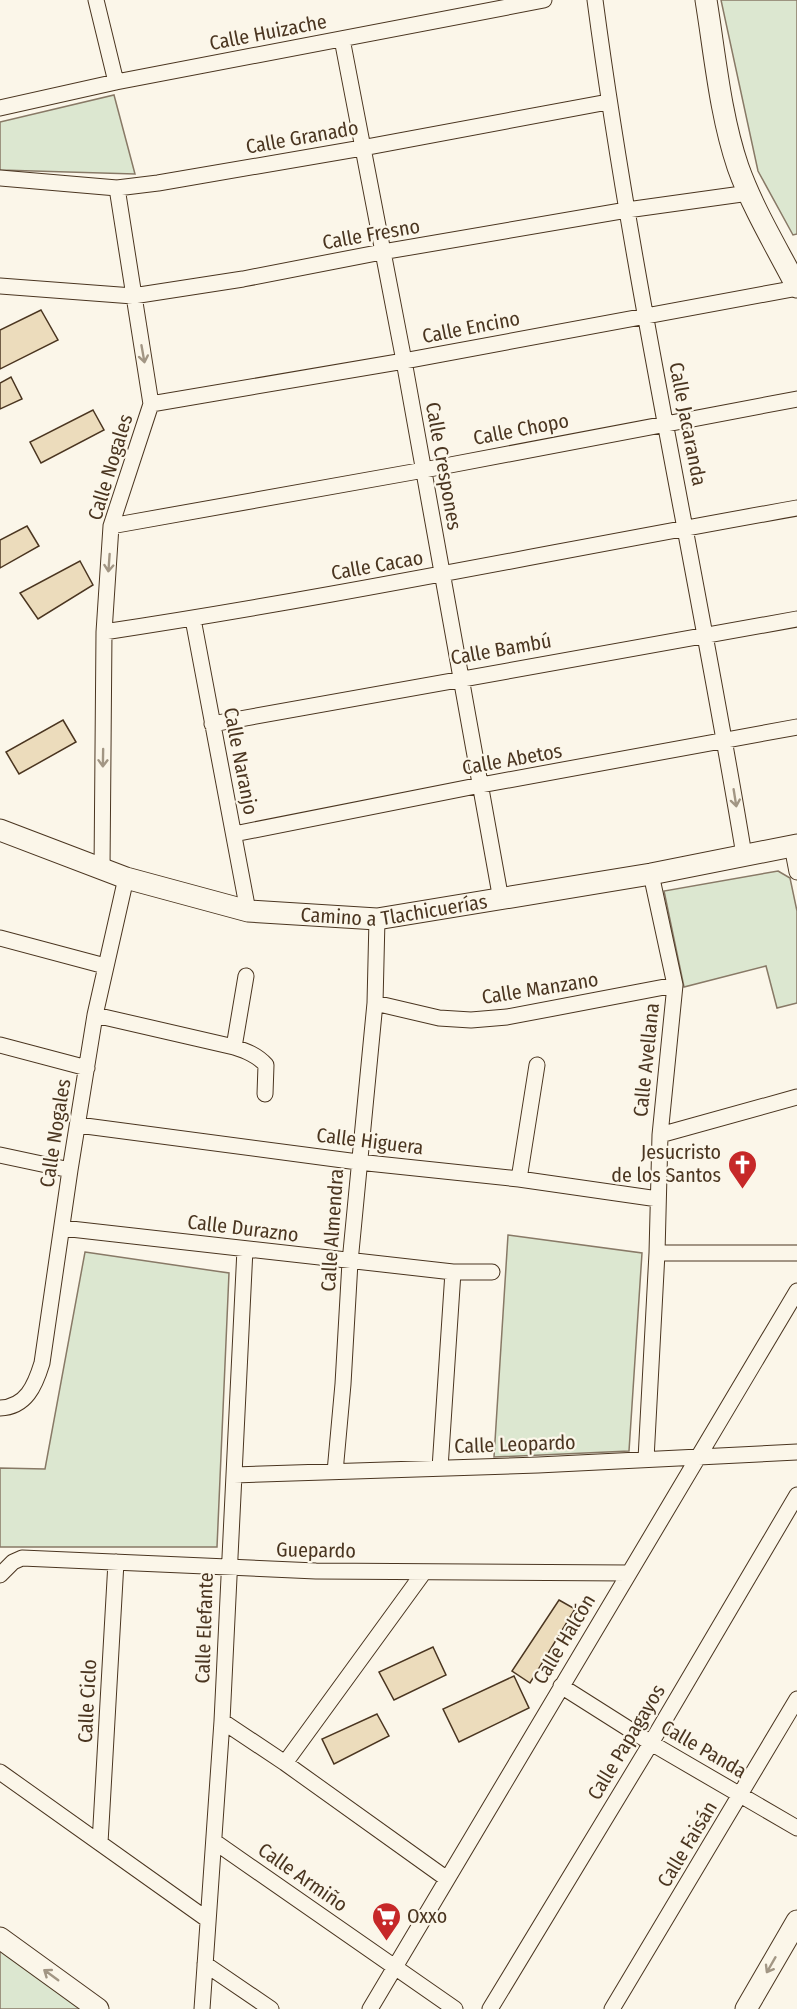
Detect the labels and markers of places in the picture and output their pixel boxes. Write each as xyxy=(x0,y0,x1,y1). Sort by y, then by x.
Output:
place label: Jesucristo de los Santos xyxy=(611,1140,721,1187)
church icon: Jesucristo de los Santos xyxy=(726,1148,758,1190)
supermarket icon: Oxxo xyxy=(370,1900,402,1942)
place label: Oxxo xyxy=(407,1904,447,1928)

